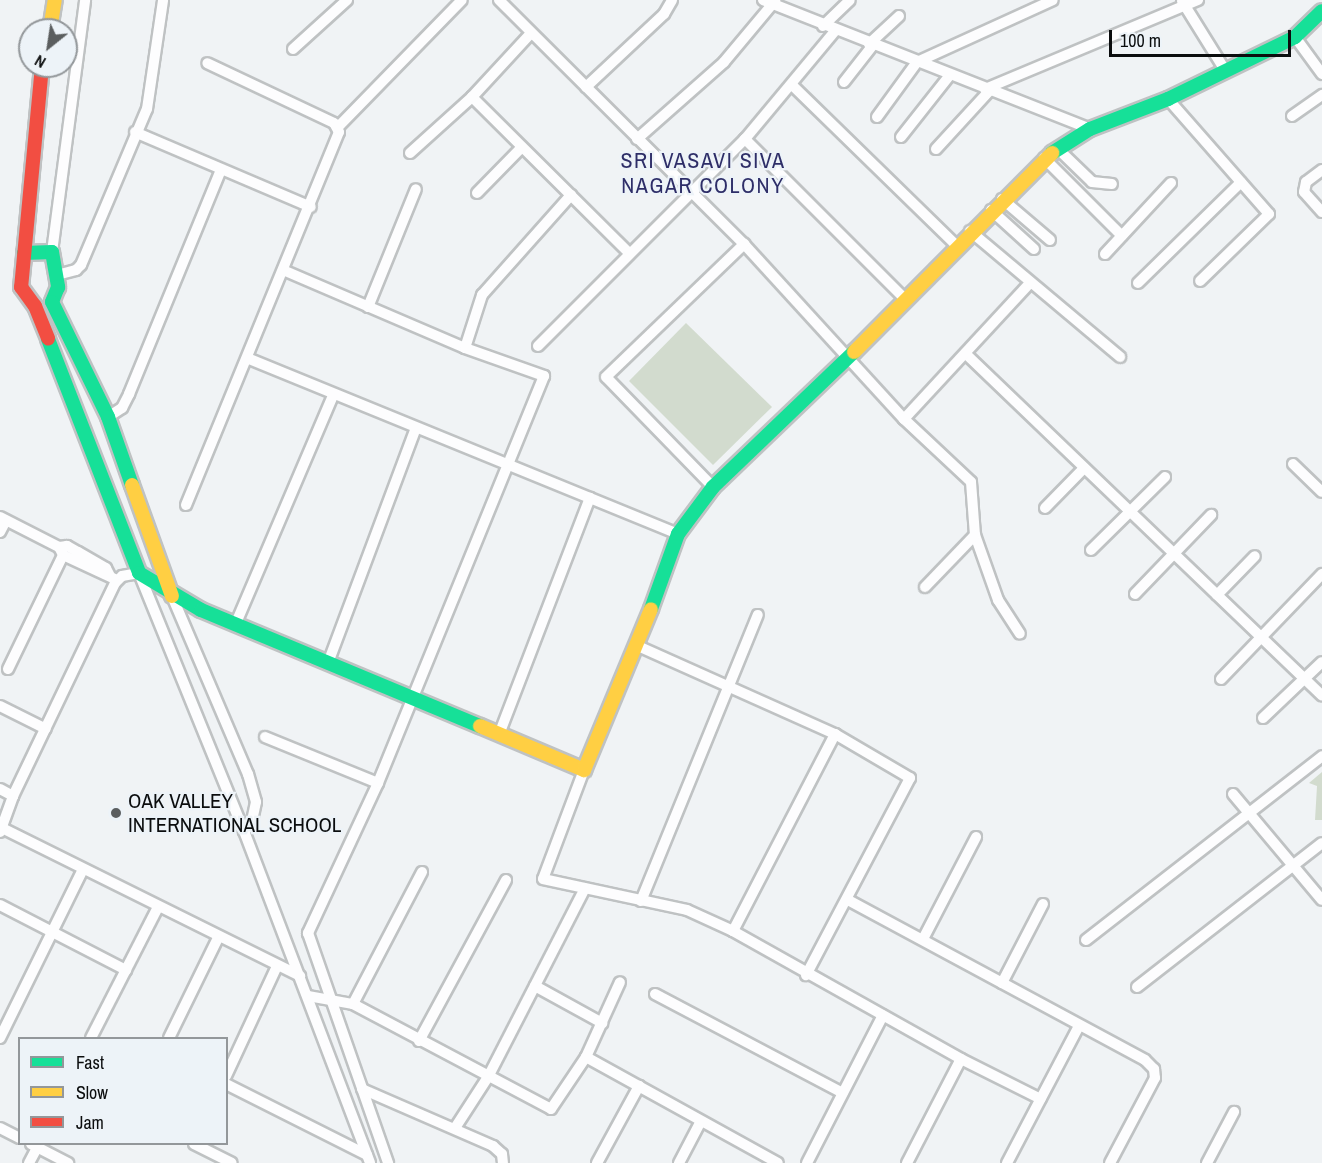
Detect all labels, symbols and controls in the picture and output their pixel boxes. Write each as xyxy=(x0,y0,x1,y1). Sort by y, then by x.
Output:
north arrow xyxy=(18,18,78,78)
scale bar xyxy=(1112,18,1294,56)
text: 100 m xyxy=(1120,28,1161,53)
text: N xyxy=(30,50,50,74)
district label: SRI VASAVI SIVA NAGAR COLONY xyxy=(621,147,785,198)
place label: OAK VALLEY INTERNATIONAL SCHOOL xyxy=(128,788,342,838)
marker: OAK VALLEY INTERNATIONAL SCHOOL xyxy=(109,806,123,820)
legend xyxy=(18,1037,228,1145)
text: Fast xyxy=(76,1050,104,1075)
text: Slow xyxy=(76,1080,108,1105)
text: Jam xyxy=(76,1110,104,1135)

